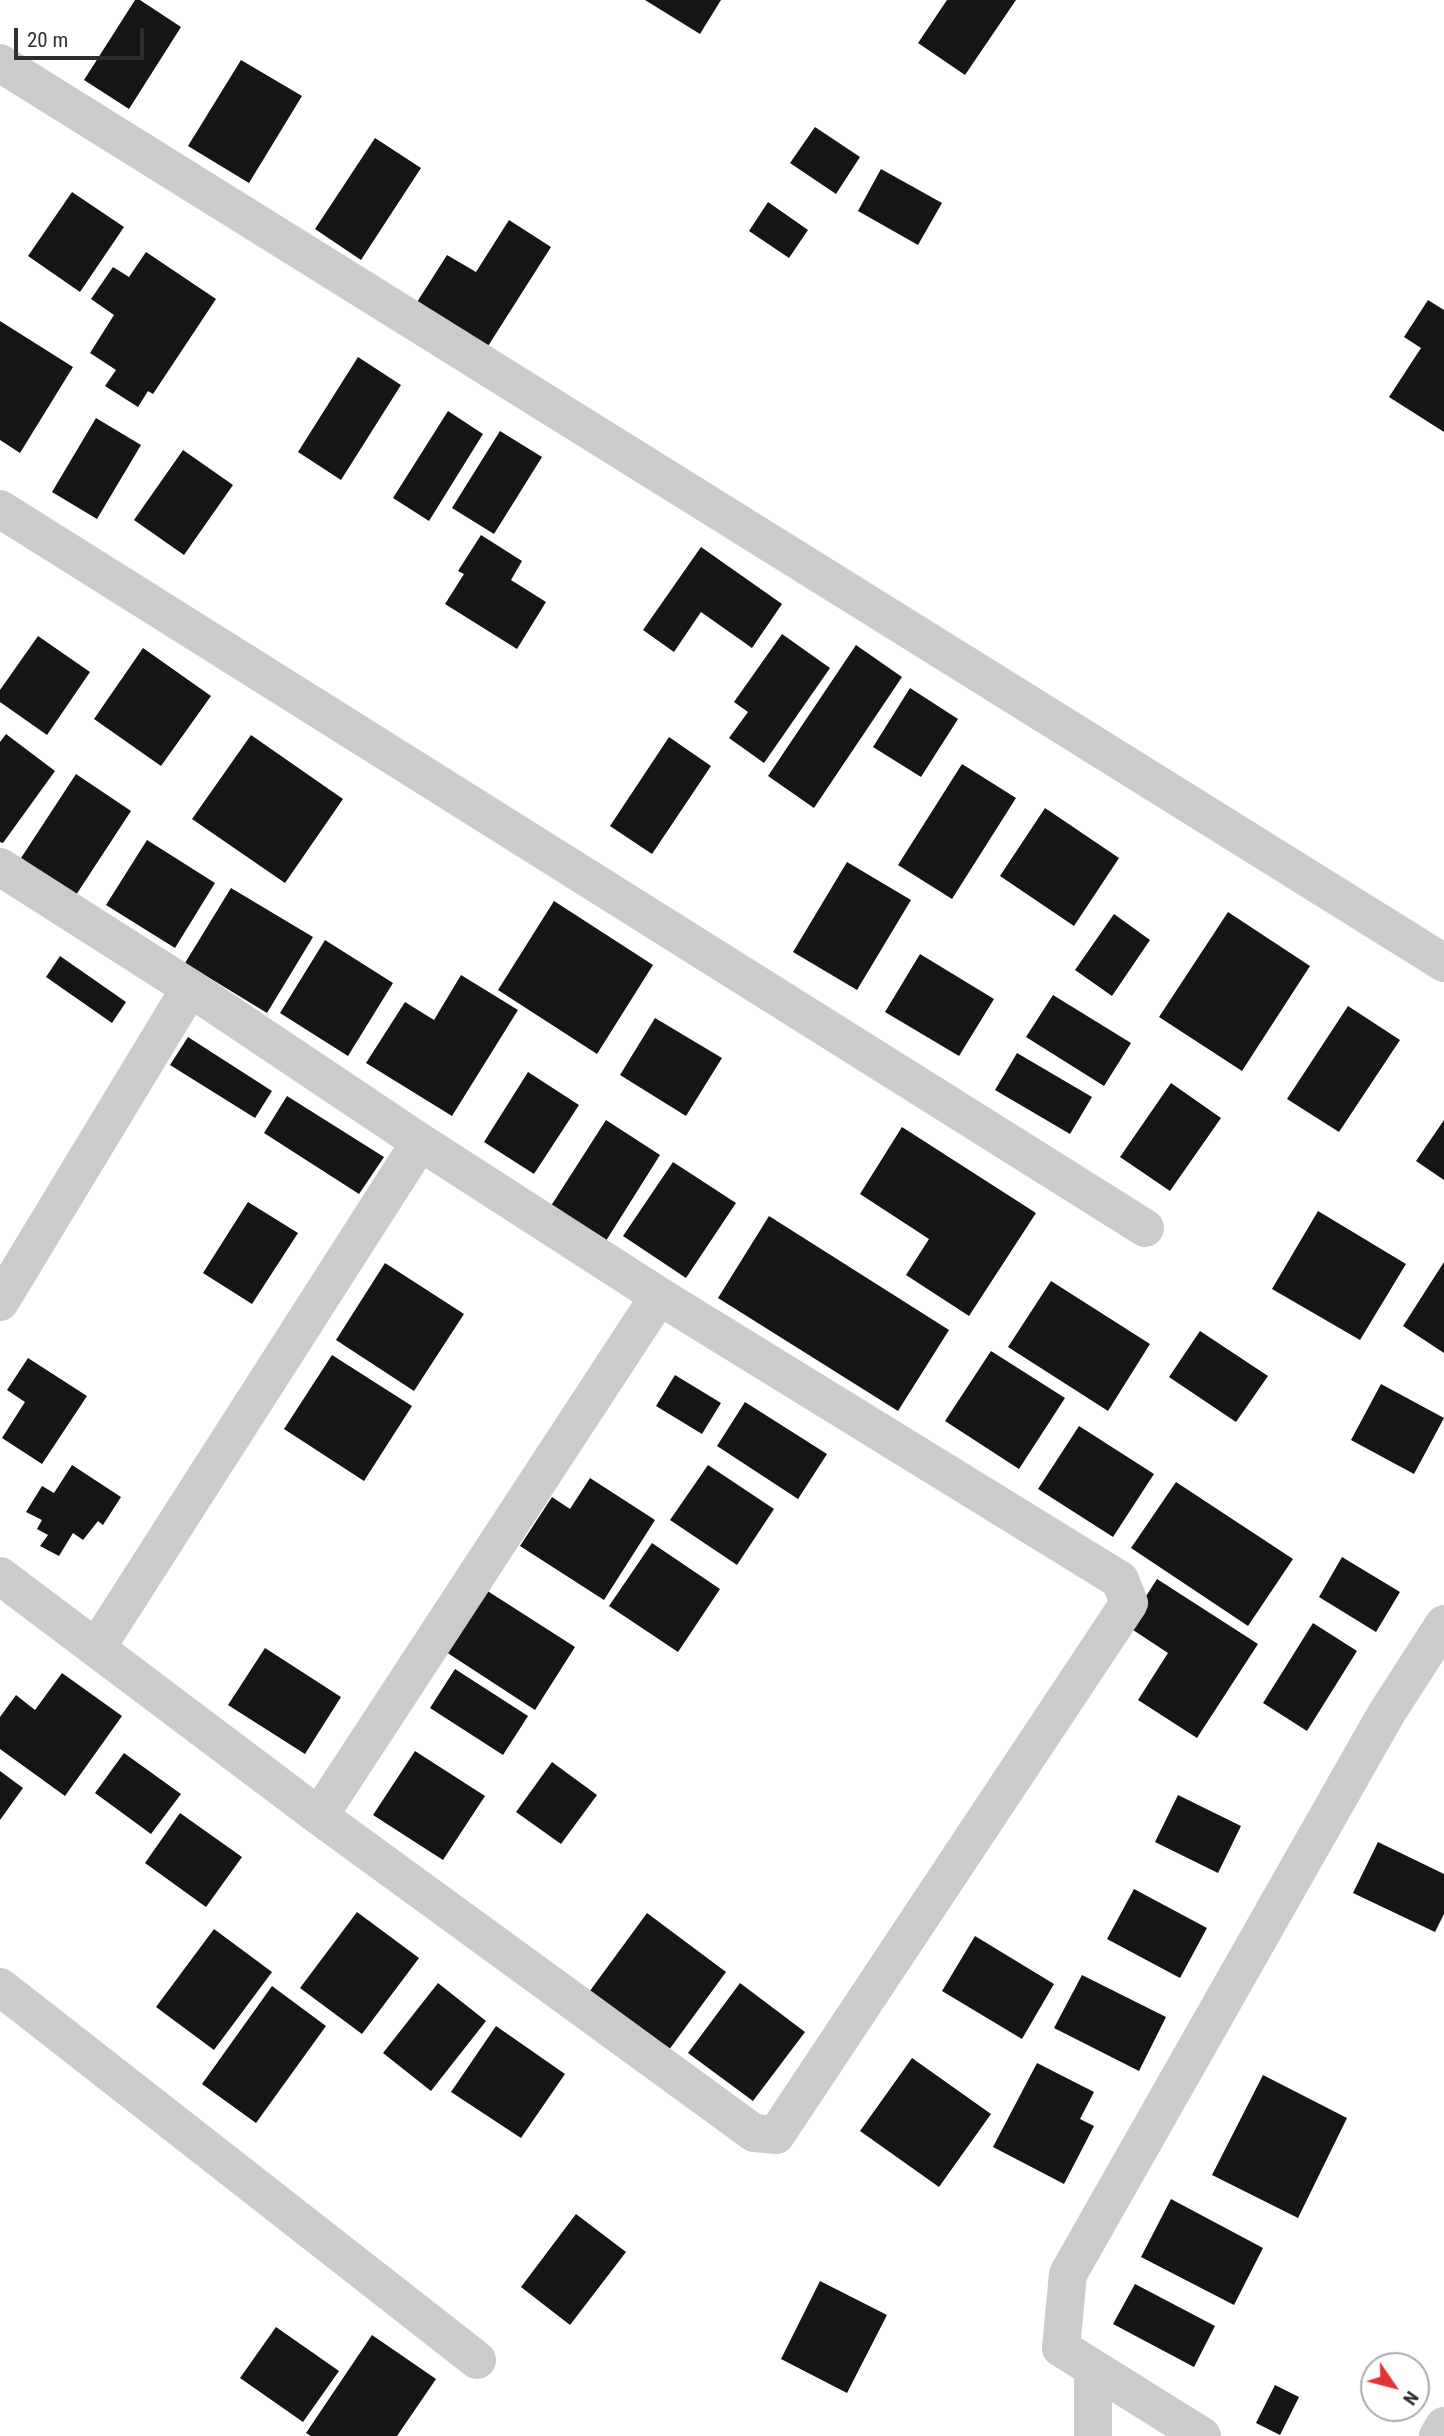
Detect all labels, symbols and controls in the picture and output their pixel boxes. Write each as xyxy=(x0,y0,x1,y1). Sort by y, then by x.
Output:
scale bar xyxy=(18,14,147,58)
text: 20 m xyxy=(27,28,68,52)
north arrow xyxy=(1360,2352,1430,2422)
text: N xyxy=(1398,2387,1424,2410)

